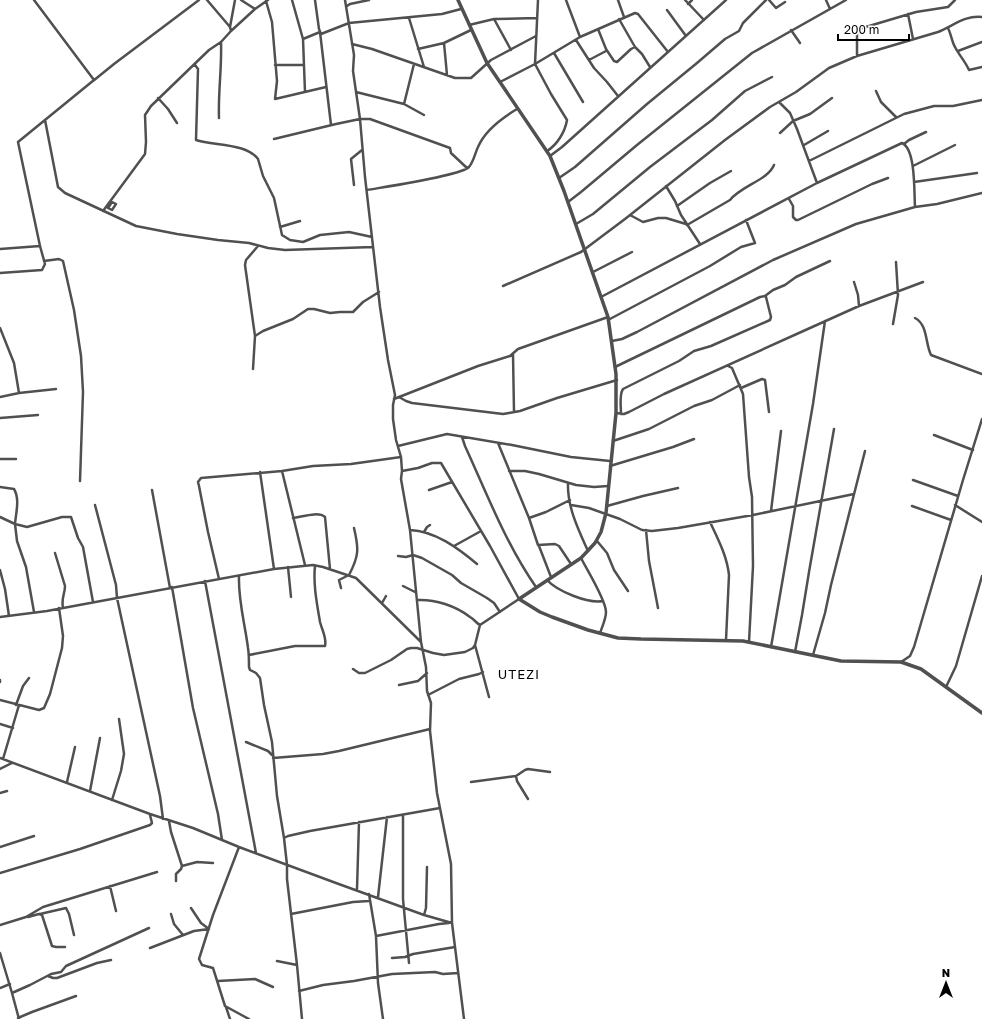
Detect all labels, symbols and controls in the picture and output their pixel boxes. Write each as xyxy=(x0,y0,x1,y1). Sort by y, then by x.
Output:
scale bar xyxy=(838,16,909,42)
text: 200 m xyxy=(844,22,879,37)
district label: UTEZI xyxy=(498,666,540,682)
north arrow xyxy=(926,963,966,1003)
text: N xyxy=(942,966,950,979)

